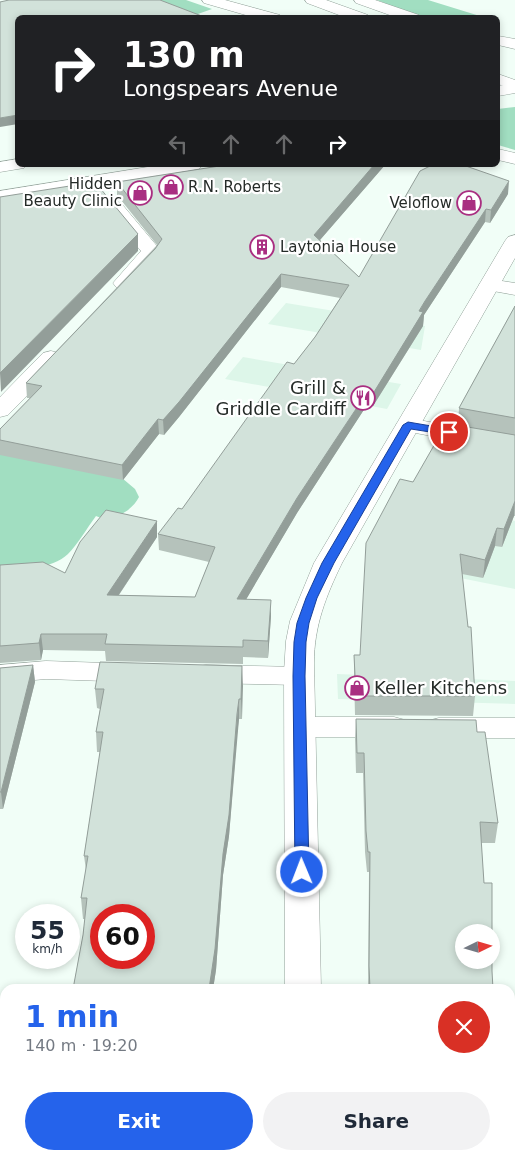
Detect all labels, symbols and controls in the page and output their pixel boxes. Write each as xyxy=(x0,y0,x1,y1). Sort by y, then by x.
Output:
icon: right xyxy=(40,35,105,100)
text: 130 m xyxy=(123,35,245,75)
text: Longspears Avenue xyxy=(123,76,338,101)
icon: left xyxy=(164,130,192,158)
icon: ahead xyxy=(217,130,245,158)
icon: ahead xyxy=(270,130,298,158)
icon: right xyxy=(323,130,351,158)
shop icon: R.N. Roberts xyxy=(158,174,184,200)
place label: Hidden Beauty Clinic xyxy=(24,175,122,210)
place label: R.N. Roberts xyxy=(188,178,281,196)
shop icon: Hidden Beauty Clinic xyxy=(127,180,153,206)
shop icon: Veloflow xyxy=(456,190,482,216)
place label: Veloflow xyxy=(389,194,452,212)
building icon: Laytonia House xyxy=(249,234,275,260)
place label: Laytonia House xyxy=(280,238,396,256)
place label: Grill & Griddle Cardiff xyxy=(215,377,347,419)
restaurant icon: Grill & Griddle Cardiff xyxy=(350,385,376,411)
pin xyxy=(428,411,470,453)
icon: arrive xyxy=(435,418,463,446)
shop icon: Keller Kitchens xyxy=(344,675,370,701)
place label: Keller Kitchens xyxy=(374,677,507,698)
position arrow xyxy=(275,845,327,897)
speed limit sign: 60 xyxy=(90,904,155,969)
text: 55 xyxy=(30,916,65,945)
north arrow xyxy=(455,924,500,969)
map controls xyxy=(455,924,500,969)
text: km/h xyxy=(32,942,63,956)
text: 1 min xyxy=(25,999,119,1034)
button: close xyxy=(438,1001,490,1053)
text: 140 m · 19:20 xyxy=(25,1036,138,1055)
button: Exit xyxy=(25,1092,253,1150)
button: Share xyxy=(263,1092,490,1150)

